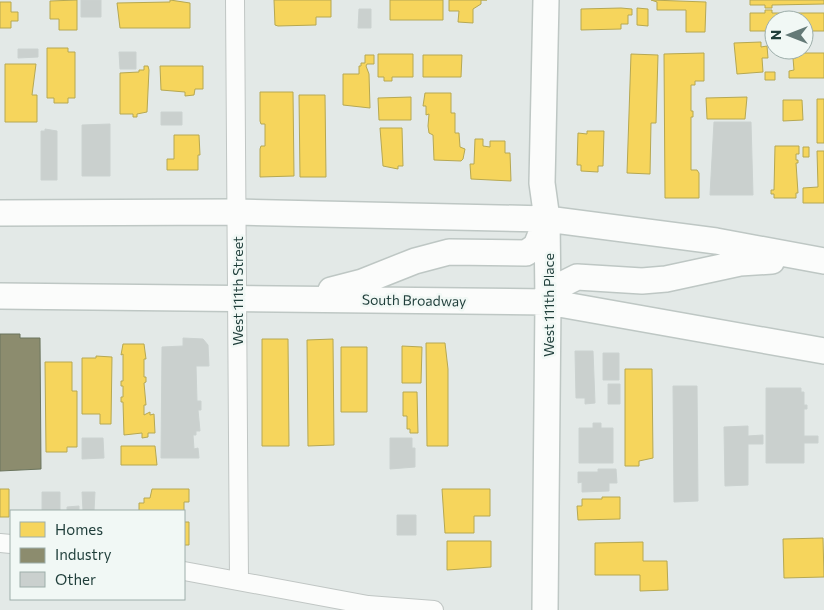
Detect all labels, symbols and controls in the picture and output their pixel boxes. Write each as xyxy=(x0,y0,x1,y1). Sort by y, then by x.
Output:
north arrow xyxy=(764,10,814,60)
text: N xyxy=(767,30,784,40)
street label: West 111th Street xyxy=(229,236,246,346)
street label: West 111th Place xyxy=(540,253,557,357)
street label: South Broadway xyxy=(362,291,466,309)
legend xyxy=(10,510,185,600)
text: Homes xyxy=(55,520,103,538)
text: Industry xyxy=(55,545,112,563)
text: Other xyxy=(55,570,96,588)

